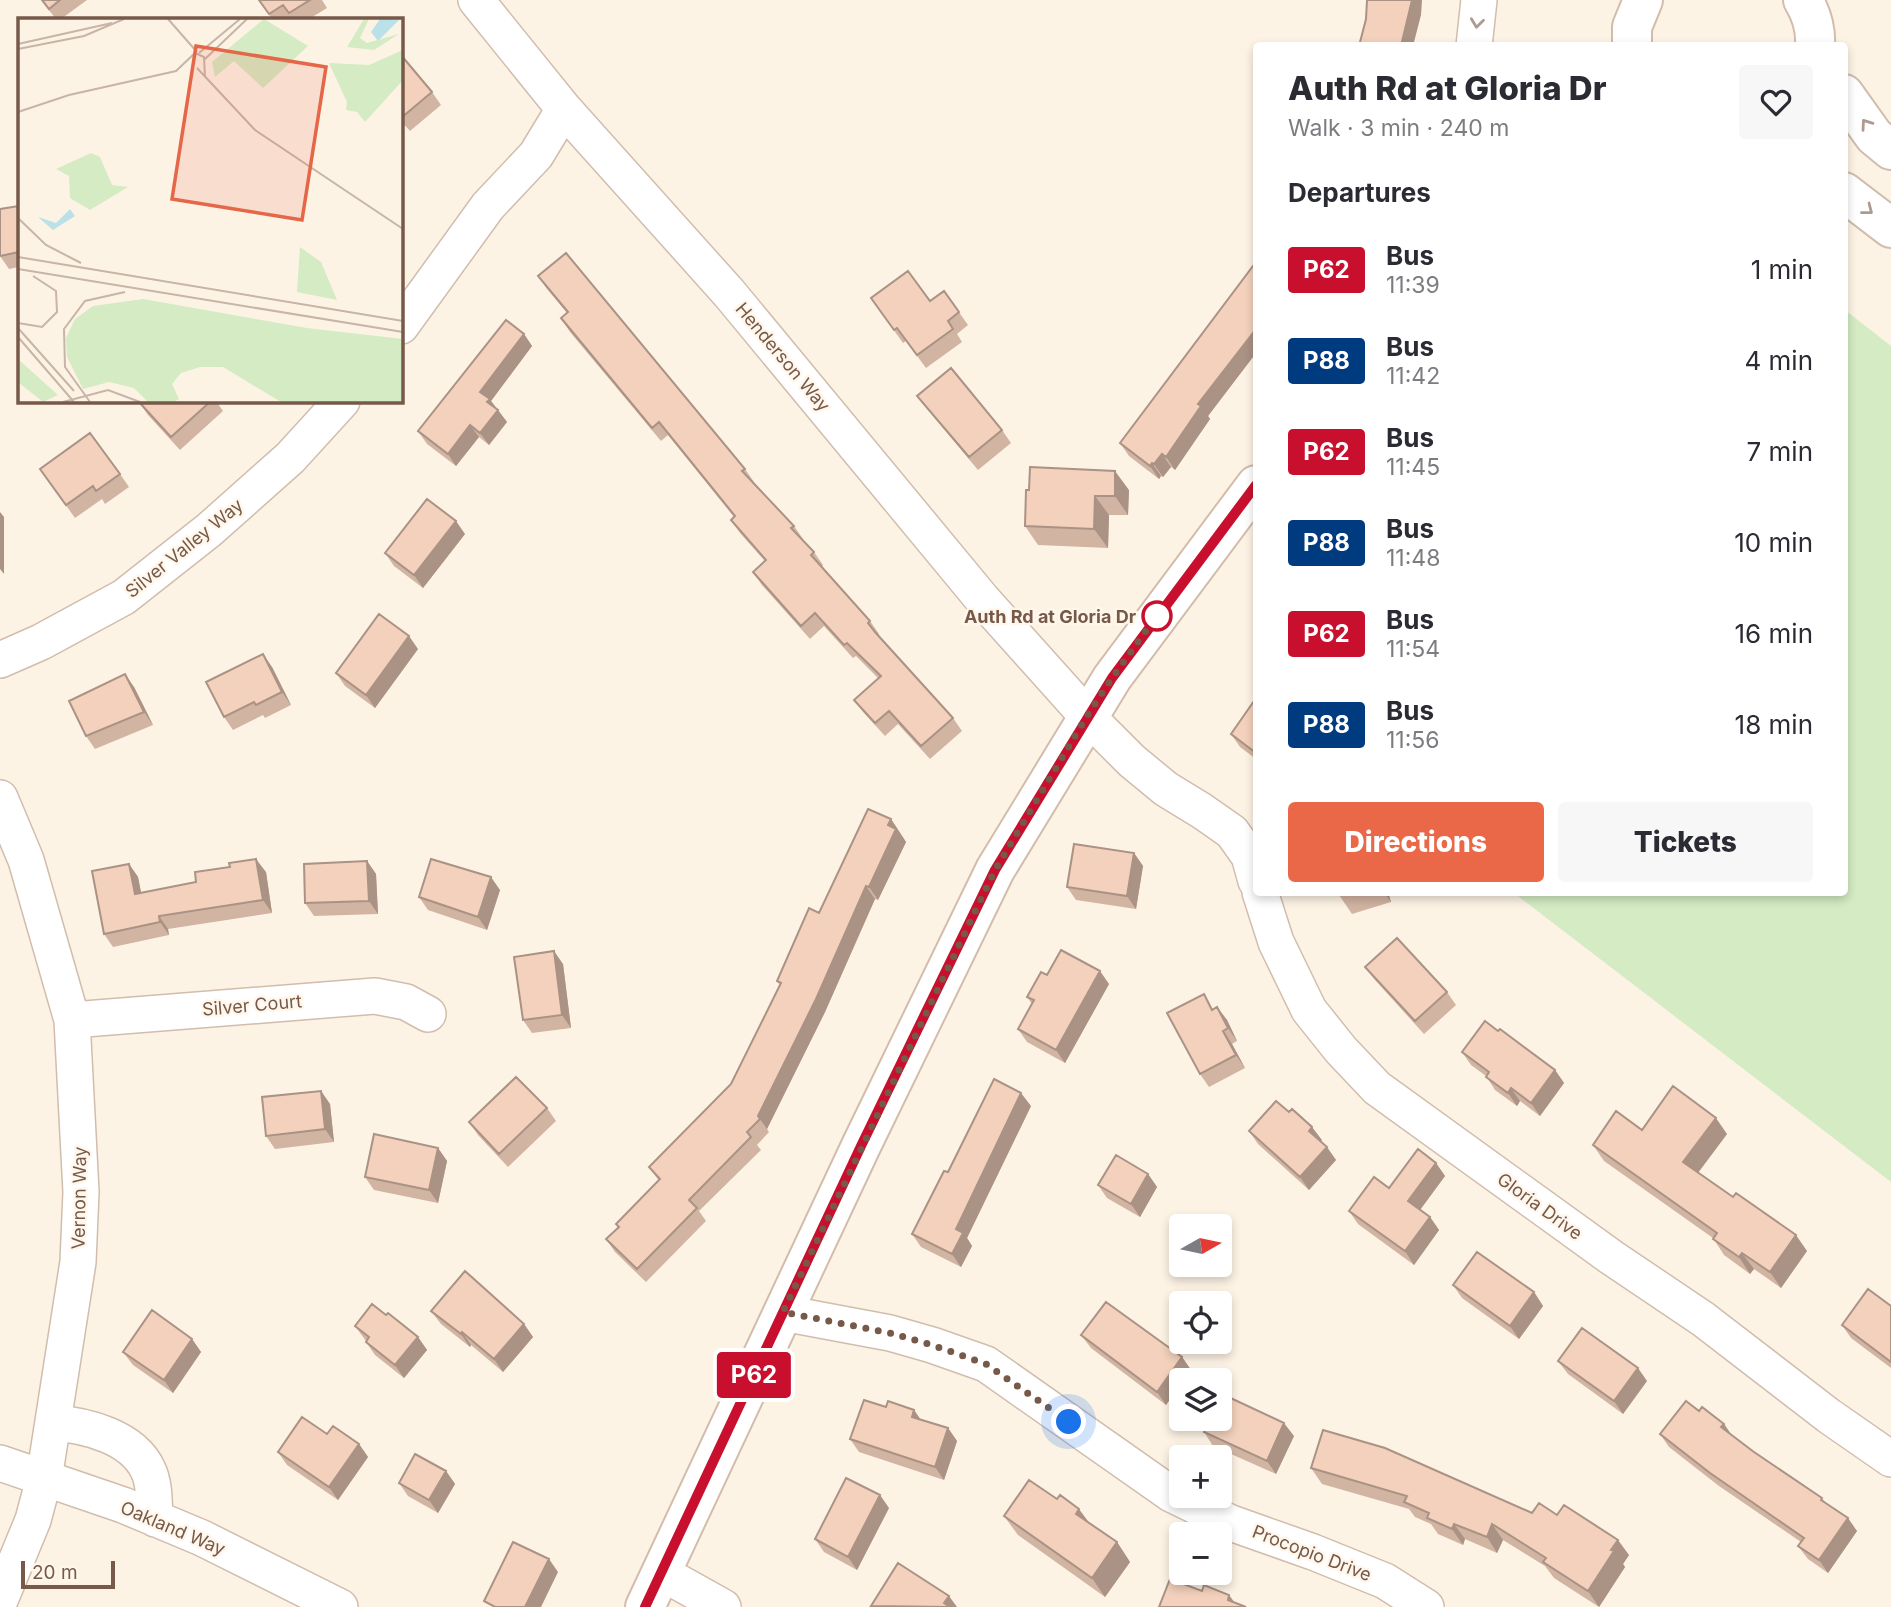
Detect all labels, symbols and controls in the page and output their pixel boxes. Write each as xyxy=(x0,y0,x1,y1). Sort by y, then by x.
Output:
one-way arrow xyxy=(1469,17,1484,29)
inset map xyxy=(18,18,402,402)
button: heart xyxy=(1739,65,1813,139)
text: Auth Rd at Gloria Dr xyxy=(1288,68,1607,108)
text: Walk · 3 min · 240 m xyxy=(1288,114,1509,142)
one-way arrow xyxy=(1862,119,1874,132)
text: Departures xyxy=(1288,177,1431,208)
one-way arrow xyxy=(1860,202,1873,215)
text: Bus xyxy=(1386,240,1434,271)
text: 1 min xyxy=(1751,254,1813,285)
text: P62 xyxy=(1303,255,1350,284)
text: 11:39 xyxy=(1386,271,1440,299)
street label: Henderson Way xyxy=(731,298,835,416)
text: Bus xyxy=(1386,331,1434,362)
text: 4 min xyxy=(1744,345,1813,376)
text: P88 xyxy=(1303,346,1350,375)
text: 11:42 xyxy=(1386,362,1440,390)
text: Bus xyxy=(1386,422,1434,453)
text: 7 min xyxy=(1747,436,1813,467)
text: P62 xyxy=(1303,437,1350,466)
text: 11:45 xyxy=(1386,453,1440,481)
street label: Silver Valley Way xyxy=(121,494,247,602)
text: Bus xyxy=(1386,513,1434,544)
text: 10 min xyxy=(1734,527,1813,558)
text: P88 xyxy=(1303,528,1350,557)
text: 11:48 xyxy=(1386,544,1440,572)
marker: Auth Rd at Gloria Dr xyxy=(1142,601,1172,631)
text: Bus xyxy=(1386,604,1434,635)
place label: Auth Rd at Gloria Dr xyxy=(964,606,1136,627)
text: 16 min xyxy=(1735,618,1813,649)
text: P62 xyxy=(1303,619,1350,648)
text: 11:54 xyxy=(1386,635,1440,663)
text: Bus xyxy=(1386,695,1434,726)
text: 18 min xyxy=(1735,709,1813,740)
text: P88 xyxy=(1303,710,1350,739)
text: 11:56 xyxy=(1386,726,1440,754)
button: Directions xyxy=(1288,802,1544,882)
button: Tickets xyxy=(1558,802,1813,882)
street label: Silver Court xyxy=(201,990,303,1020)
street label: Vernon Way xyxy=(68,1146,90,1250)
street label: Gloria Drive xyxy=(1493,1168,1587,1244)
north arrow xyxy=(1169,1214,1232,1278)
map controls xyxy=(1169,1214,1232,1585)
button: locate xyxy=(1169,1291,1232,1354)
line badge: P62 xyxy=(714,1352,794,1398)
text: P62 xyxy=(731,1360,777,1389)
button: layers xyxy=(1169,1368,1232,1431)
your location xyxy=(1051,1404,1086,1439)
button: + xyxy=(1169,1445,1232,1508)
street label: Oakland Way xyxy=(117,1497,229,1559)
street label: Procopio Drive xyxy=(1250,1521,1374,1585)
button: − xyxy=(1169,1522,1232,1585)
scale bar xyxy=(21,1558,116,1590)
text: 20 m xyxy=(32,1561,78,1584)

